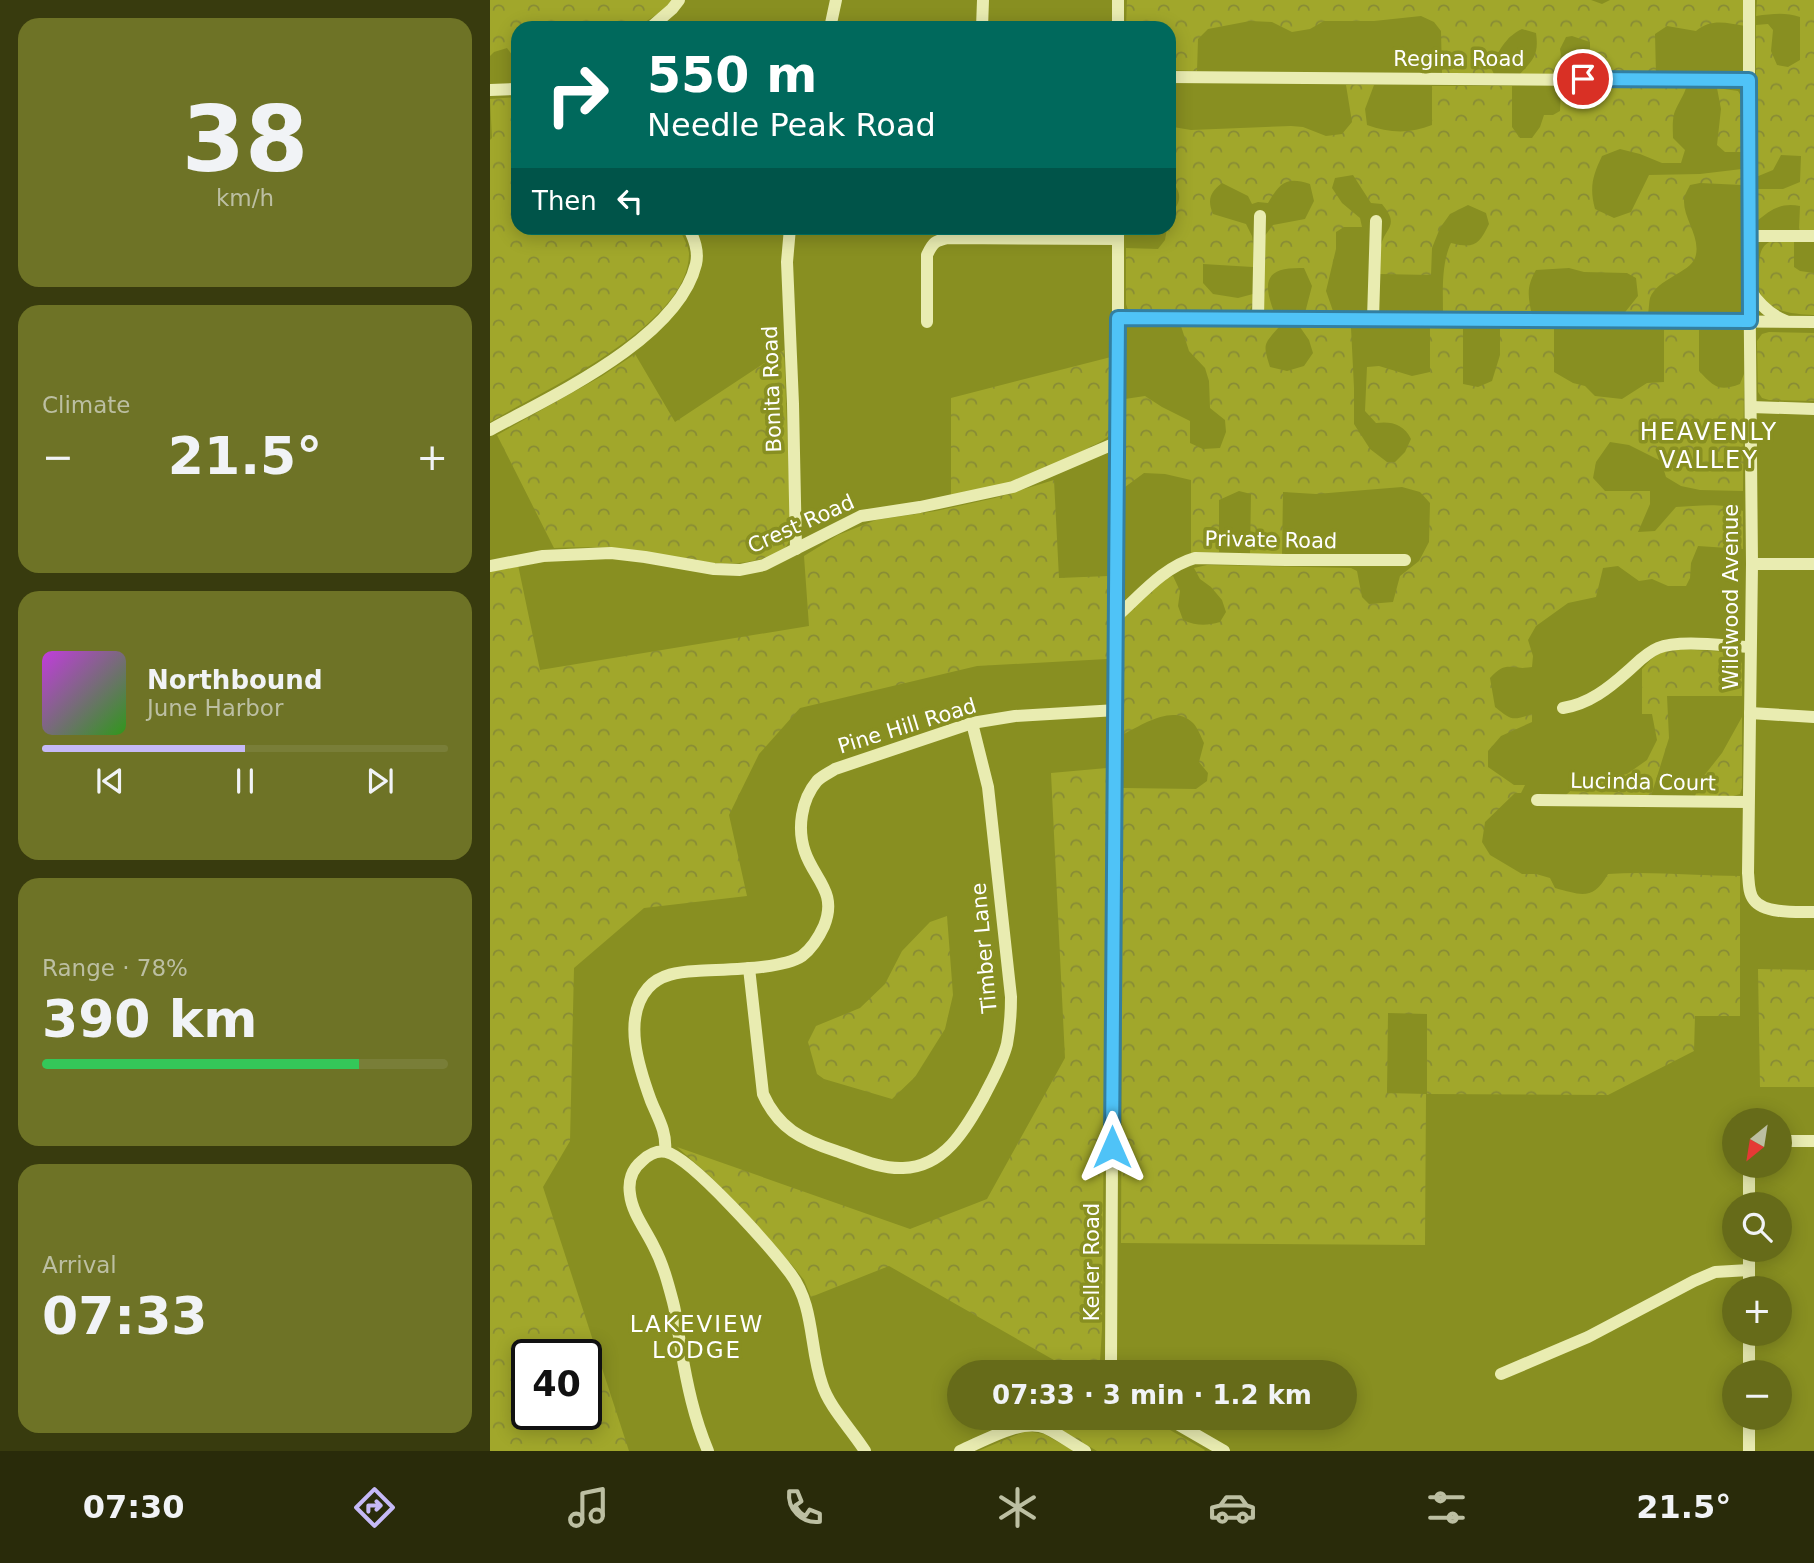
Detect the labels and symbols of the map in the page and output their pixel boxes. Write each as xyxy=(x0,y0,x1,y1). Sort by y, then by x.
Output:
street label: Regina Road xyxy=(1393,47,1525,71)
pin xyxy=(1553,49,1613,109)
street label: Bonita Road xyxy=(758,325,786,453)
district label: HEAVENLY VALLEY xyxy=(1640,418,1778,474)
street label: Crest Road xyxy=(744,490,858,558)
street label: Wildwood Avenue xyxy=(1719,504,1743,690)
street label: Private Road xyxy=(1205,527,1337,553)
street label: Pine Hill Road xyxy=(835,694,979,758)
street label: Lucinda Court xyxy=(1570,769,1716,795)
street label: Timber Lane xyxy=(966,882,1002,1015)
north arrow xyxy=(1722,1108,1792,1178)
position arrow xyxy=(1075,1110,1149,1184)
street label: Keller Road xyxy=(1080,1203,1104,1321)
district label: LAKEVIEW LODGE xyxy=(630,1311,764,1363)
speed limit sign: 40 xyxy=(511,1339,602,1430)

